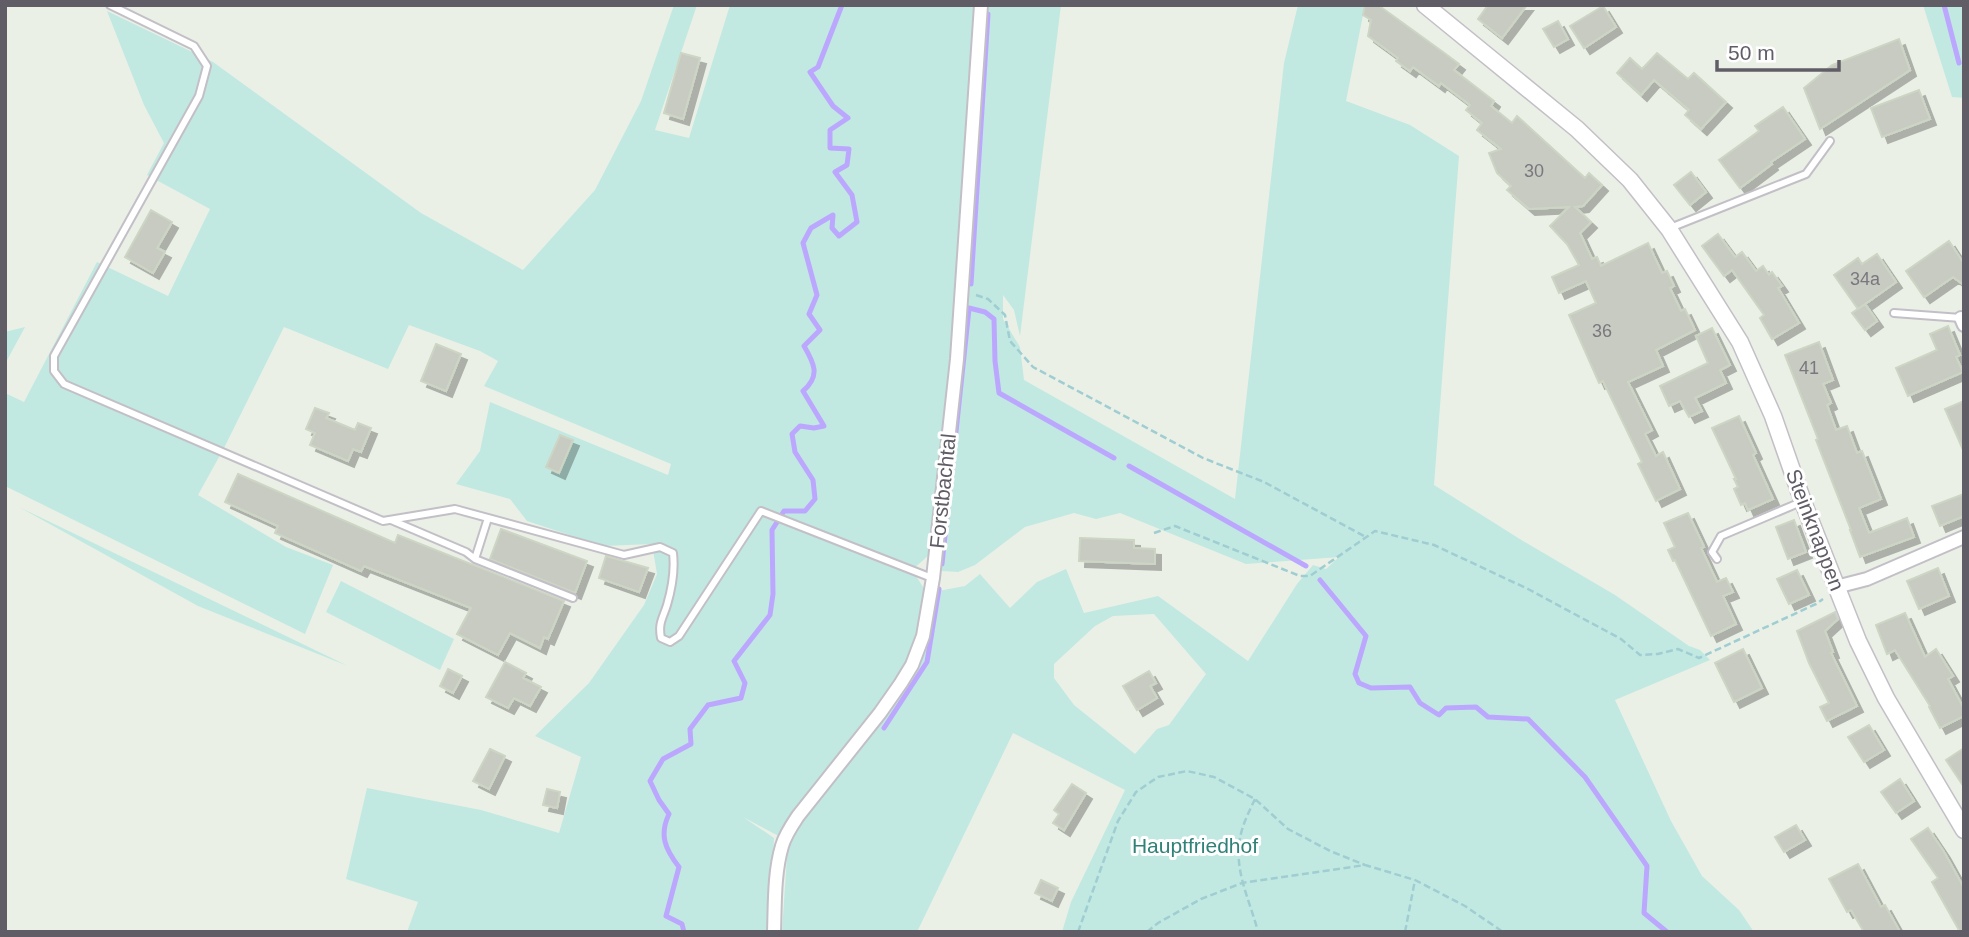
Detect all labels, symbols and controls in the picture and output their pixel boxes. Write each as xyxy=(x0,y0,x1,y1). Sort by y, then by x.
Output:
scale bar xyxy=(1717,28,1840,72)
text: 50 m xyxy=(1728,41,1775,64)
house number: 30 xyxy=(1524,161,1544,181)
house number: 34a xyxy=(1850,269,1881,289)
house number: 36 xyxy=(1592,321,1612,341)
house number: 41 xyxy=(1799,358,1819,378)
street label: Forstbachtal xyxy=(925,432,960,550)
street label: Steinknappen xyxy=(1782,466,1849,594)
park label: Hauptfriedhof xyxy=(1132,834,1258,857)

